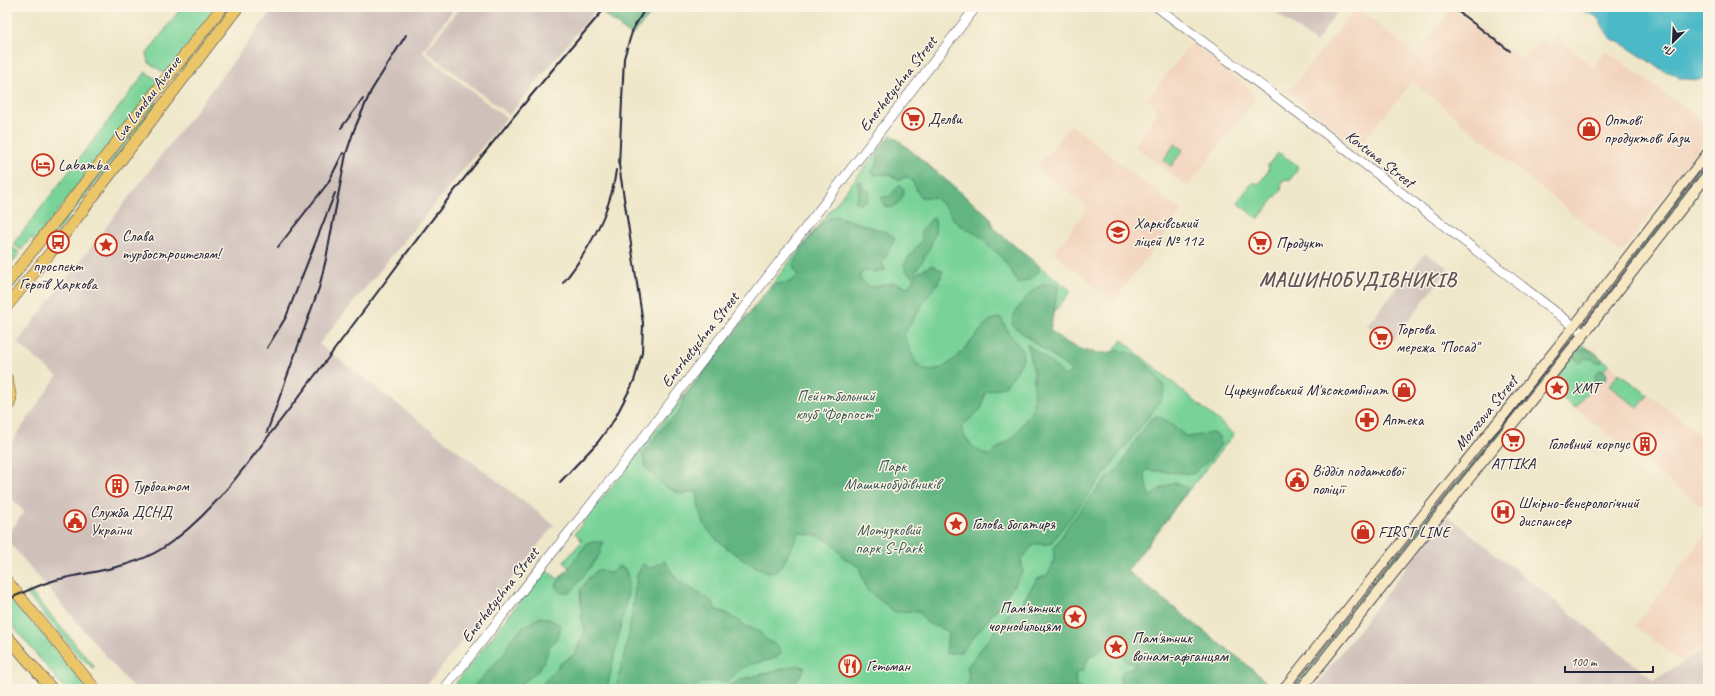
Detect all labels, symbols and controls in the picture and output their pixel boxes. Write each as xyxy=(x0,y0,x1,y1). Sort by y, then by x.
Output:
north arrow xyxy=(1653,22,1693,62)
street label: Enerhetychna Street xyxy=(855,31,942,136)
text: Пн xyxy=(1660,42,1677,60)
street label: Lva Landau Avenue xyxy=(108,51,187,146)
supermarket icon: Делви xyxy=(900,106,926,132)
place label: Делви xyxy=(928,109,963,129)
place label: Оптові продуктові бази xyxy=(1604,110,1691,148)
shop icon: Оптові продуктові бази xyxy=(1576,116,1602,142)
street label: Kovtuna Street xyxy=(1342,126,1421,194)
hotel icon: Labamba xyxy=(30,152,56,178)
place label: Labamba xyxy=(58,155,110,175)
place label: Харківський ліцей № 112 xyxy=(1134,213,1205,251)
school or university icon: Харківський ліцей № 112 xyxy=(1105,219,1131,245)
place label: Слава турбостроителям! xyxy=(122,226,223,264)
bus stop icon: проспект Героїв Харкова xyxy=(45,229,71,255)
supermarket icon: Продукт xyxy=(1247,230,1273,256)
place icon: Слава турбостроителям! xyxy=(93,232,119,258)
place label: Продукт xyxy=(1276,233,1324,253)
place label: проспект Героїв Харкова xyxy=(19,256,98,294)
district label: МАШИНОБУДІВНИКІВ xyxy=(1259,267,1457,292)
street label: Enerhetychna Street xyxy=(657,287,744,392)
place label: Торгова мережа "Посад" xyxy=(1396,319,1482,357)
supermarket icon: Торгова мережа "Посад" xyxy=(1368,325,1394,351)
street label: Morozova Street xyxy=(1450,370,1524,454)
place icon: ХМТ xyxy=(1544,375,1570,401)
shop icon: Циркуновський М'ясокомбінат xyxy=(1391,377,1417,403)
place label: ХМТ xyxy=(1572,378,1604,398)
place label: Циркуновський М'ясокомбінат xyxy=(1223,380,1389,400)
park label: Пейнтбольний клуб "Форпост" xyxy=(796,386,880,424)
pharmacy icon: Аптека xyxy=(1354,407,1380,433)
place label: Аптека xyxy=(1382,410,1425,430)
supermarket icon: АТТІКА xyxy=(1500,427,1526,453)
building icon: Головний корпус xyxy=(1632,431,1658,457)
place label: Головний корпус xyxy=(1548,434,1631,454)
place label: АТТІКА xyxy=(1491,454,1536,474)
park label: Парк Машинобудівників xyxy=(844,456,944,494)
place label: Відділ податкової поліції xyxy=(1312,461,1407,499)
public building icon: Відділ податкової поліції xyxy=(1284,467,1310,493)
building icon: Турбоатом xyxy=(104,473,130,499)
place label: Турбоатом xyxy=(132,476,190,496)
place label: Шкірно-венерологічний диспансер xyxy=(1518,493,1640,531)
hospital icon: Шкірно-венерологічний диспансер xyxy=(1490,499,1516,525)
place label: Служба ДСНД України xyxy=(90,502,173,540)
public building icon: Служба ДСНД України xyxy=(62,508,88,534)
place icon: Голова богатиря xyxy=(943,511,969,537)
place label: Голова богатиря xyxy=(972,514,1056,534)
shop icon: FIRST LINE xyxy=(1350,519,1376,545)
park label: Мотузковий парк S-Park xyxy=(855,520,924,558)
place label: FIRST LINE xyxy=(1378,522,1452,542)
street label: Enerhetychna Street xyxy=(457,542,544,647)
place label: Пам'ятник чорнобильцям xyxy=(988,598,1062,636)
place icon: Пам'ятник чорнобильцям xyxy=(1062,604,1088,630)
place label: Пам'ятник воїнам-афганцям xyxy=(1132,628,1229,666)
place icon: Пам'ятник воїнам-афганцям xyxy=(1103,634,1129,660)
scale bar xyxy=(1565,648,1653,674)
restaurant icon: Гетьман xyxy=(837,653,863,679)
text: 100 m xyxy=(1571,654,1598,670)
place label: Гетьман xyxy=(866,656,912,676)

